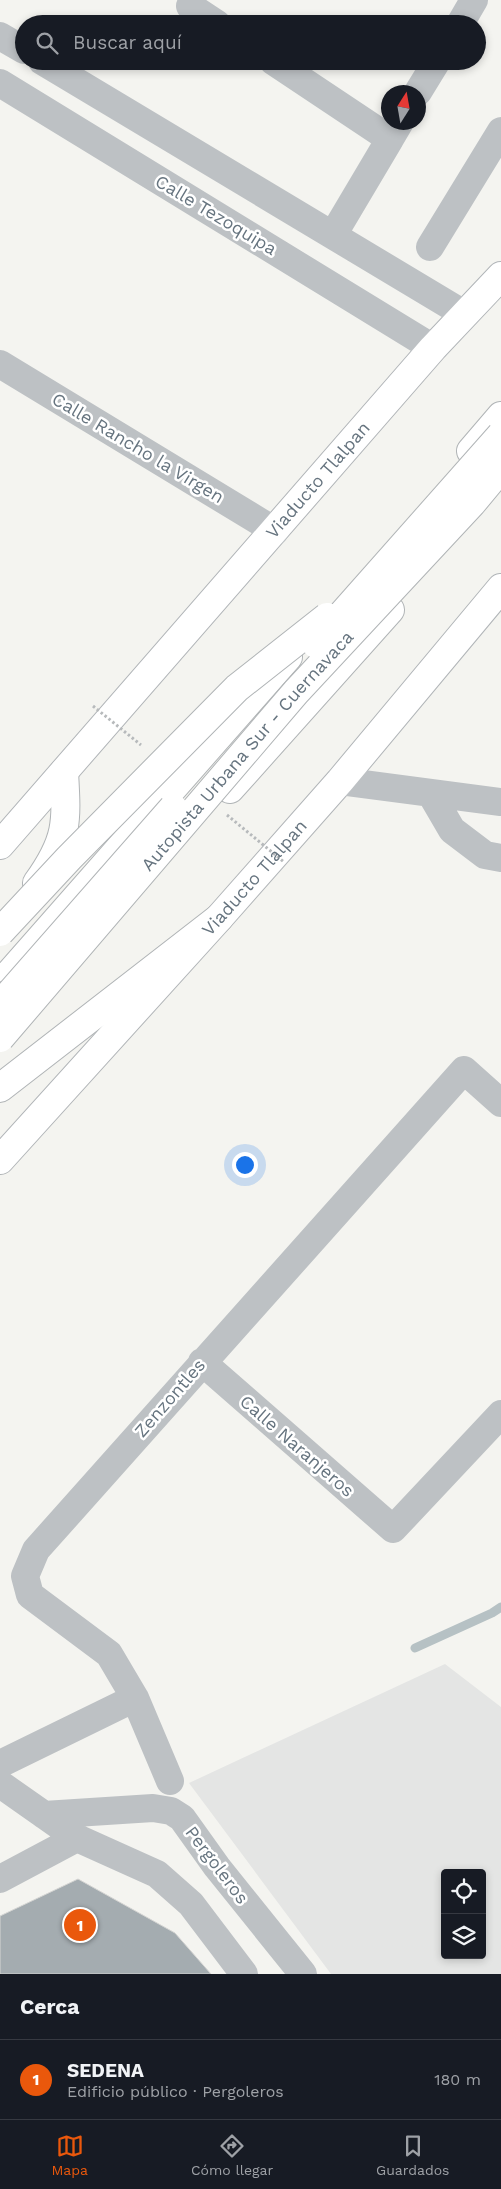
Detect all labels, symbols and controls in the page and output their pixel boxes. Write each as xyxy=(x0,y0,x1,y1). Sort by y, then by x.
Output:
search box xyxy=(15,15,486,70)
icon: search xyxy=(33,29,61,57)
text: Buscar aquí xyxy=(73,31,182,54)
north arrow xyxy=(381,85,426,130)
street label: Calle Tezoquipa xyxy=(152,170,281,259)
street label: Calle Rancho la Virgen xyxy=(49,388,228,507)
street label: Viaducto Tlalpan xyxy=(261,417,374,542)
street label: Autopista Urbana Sur - Cuernavaca xyxy=(137,626,358,875)
street label: Viaducto Tlalpan xyxy=(197,815,311,940)
your location xyxy=(232,1152,258,1178)
street label: Zenzontles xyxy=(130,1354,209,1441)
street label: Calle Naranjeros xyxy=(236,1390,359,1501)
street label: Pergoleros xyxy=(181,1822,253,1908)
map controls xyxy=(441,1869,486,1959)
button: locate xyxy=(441,1869,486,1914)
pin: 1 xyxy=(64,1906,96,1944)
button: layers xyxy=(441,1914,486,1959)
text: Cerca xyxy=(20,1994,79,2019)
text: SEDENA xyxy=(67,2059,144,2082)
text: 1 xyxy=(33,2070,39,2089)
text: 180 m xyxy=(434,2070,481,2089)
text: Edificio público · Pergoleros xyxy=(67,2082,284,2101)
tab: Mapa xyxy=(51,2132,88,2178)
tab: Cómo llegar xyxy=(191,2132,273,2178)
tab: Guardados xyxy=(376,2132,450,2178)

